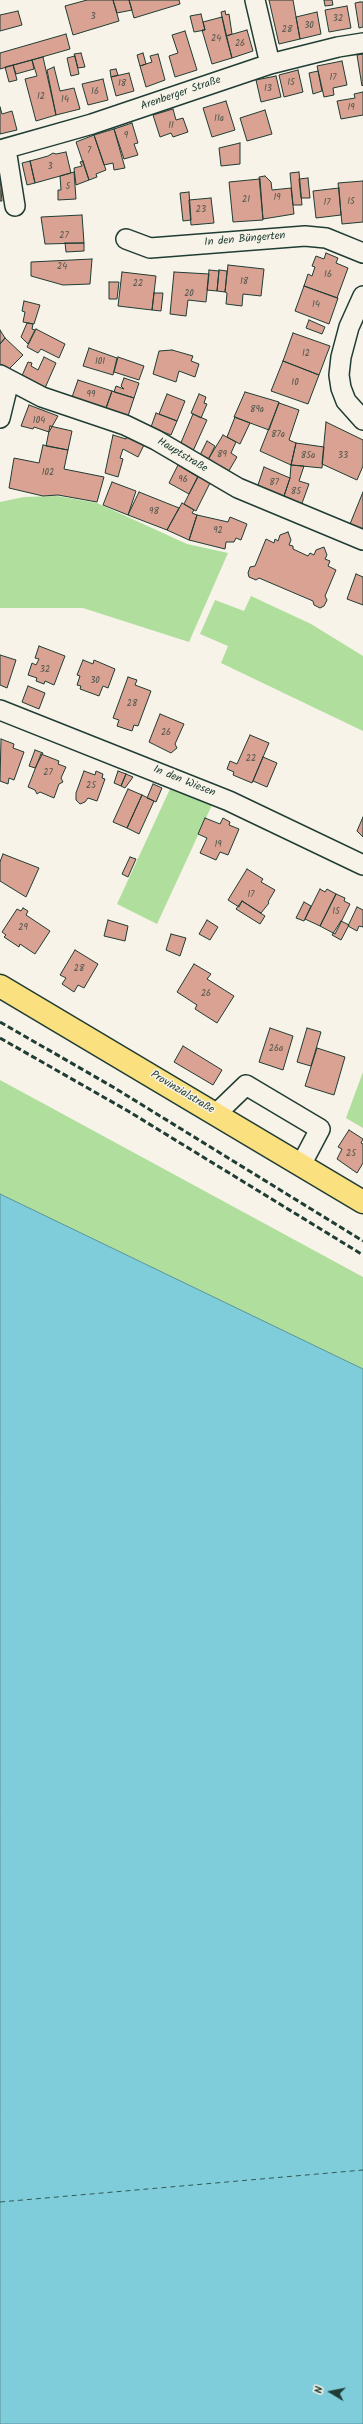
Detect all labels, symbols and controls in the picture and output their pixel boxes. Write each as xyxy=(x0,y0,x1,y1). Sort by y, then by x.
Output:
house number: 3 xyxy=(90,12,96,22)
house number: 32 xyxy=(333,14,343,24)
house number: 30 xyxy=(304,21,314,31)
house number: 28 xyxy=(282,25,292,35)
house number: 24 xyxy=(211,34,221,44)
house number: 26 xyxy=(235,39,245,49)
house number: 17 xyxy=(330,73,336,83)
street label: Arenberger Straße xyxy=(139,74,223,114)
house number: 15 xyxy=(287,78,295,88)
house number: 18 xyxy=(118,79,126,89)
house number: 13 xyxy=(264,84,272,94)
house number: 16 xyxy=(91,87,99,97)
house number: 12 xyxy=(37,92,45,102)
house number: 14 xyxy=(61,95,69,105)
house number: 19 xyxy=(347,103,355,113)
house number: 11a xyxy=(214,114,224,124)
house number: 11 xyxy=(168,121,174,131)
house number: 9 xyxy=(124,131,128,141)
house number: 7 xyxy=(87,146,91,156)
house number: 3 xyxy=(47,162,53,172)
house number: 5 xyxy=(66,182,70,192)
house number: 19 xyxy=(273,193,281,203)
house number: 21 xyxy=(242,195,250,205)
house number: 15 xyxy=(347,197,355,207)
house number: 17 xyxy=(324,198,330,208)
house number: 23 xyxy=(196,205,206,215)
street label: In den Büngerten xyxy=(204,230,286,250)
house number: 27 xyxy=(59,231,69,241)
house number: 24 xyxy=(57,262,67,272)
house number: 16 xyxy=(324,270,332,280)
house number: 18 xyxy=(240,277,248,287)
house number: 22 xyxy=(133,279,143,289)
house number: 20 xyxy=(184,289,194,299)
house number: 14 xyxy=(312,300,320,310)
house number: 12 xyxy=(302,349,310,359)
house number: 101 xyxy=(95,357,105,367)
house number: 10 xyxy=(291,378,299,388)
house number: 99 xyxy=(87,390,95,400)
house number: 89a xyxy=(250,405,264,415)
house number: 104 xyxy=(33,416,45,426)
house number: 87a xyxy=(271,430,285,440)
street label: Hauptstraße xyxy=(154,436,210,476)
house number: 89 xyxy=(217,450,227,460)
house number: 85a xyxy=(301,451,315,461)
house number: 33 xyxy=(338,451,348,461)
house number: 102 xyxy=(42,468,54,478)
house number: 96 xyxy=(178,475,188,485)
house number: 87 xyxy=(269,478,279,488)
house number: 85 xyxy=(291,487,301,497)
house number: 98 xyxy=(149,507,159,517)
house number: 92 xyxy=(213,526,223,536)
house number: 32 xyxy=(40,665,50,675)
house number: 30 xyxy=(90,676,100,686)
house number: 28 xyxy=(127,699,137,709)
house number: 26 xyxy=(161,728,171,738)
house number: 22 xyxy=(246,754,256,764)
street label: In den Wiesen xyxy=(151,764,217,800)
house number: 27 xyxy=(43,768,53,778)
house number: 25 xyxy=(86,781,96,791)
house number: 19 xyxy=(214,840,222,850)
house number: 17 xyxy=(248,890,254,900)
house number: 15 xyxy=(332,907,340,917)
house number: 29 xyxy=(18,923,28,933)
house number: 28 xyxy=(74,964,84,974)
house number: 26 xyxy=(201,989,211,999)
house number: 26a xyxy=(269,1044,283,1054)
street label: Provinzialstraße xyxy=(148,1069,216,1117)
house number: 25 xyxy=(346,1149,356,1159)
north arrow xyxy=(311,2372,351,2412)
text: N xyxy=(310,2385,329,2395)

